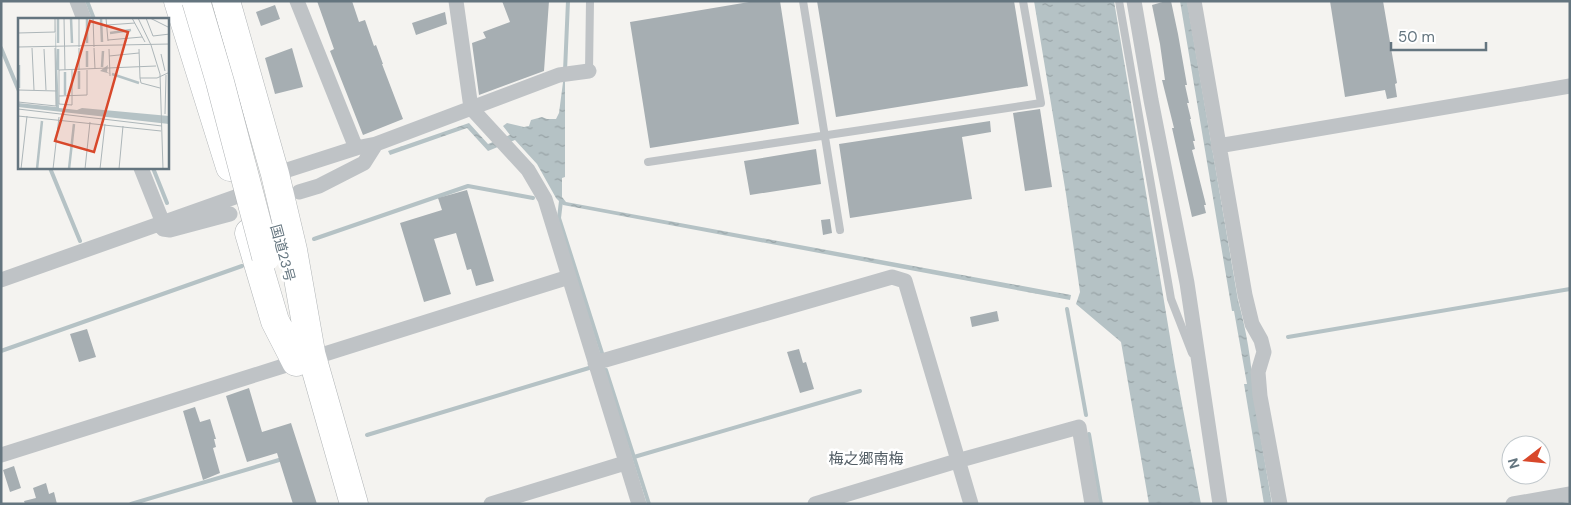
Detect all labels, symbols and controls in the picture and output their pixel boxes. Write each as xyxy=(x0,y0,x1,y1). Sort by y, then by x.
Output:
inset map xyxy=(18,18,169,169)
scale bar xyxy=(1391,20,1486,52)
text: 50 m xyxy=(1398,27,1435,47)
street label: 国道23号 xyxy=(267,222,299,284)
north arrow xyxy=(1501,435,1551,485)
district label: 梅之郷南梅 xyxy=(828,449,904,469)
text: N xyxy=(1503,456,1524,471)

